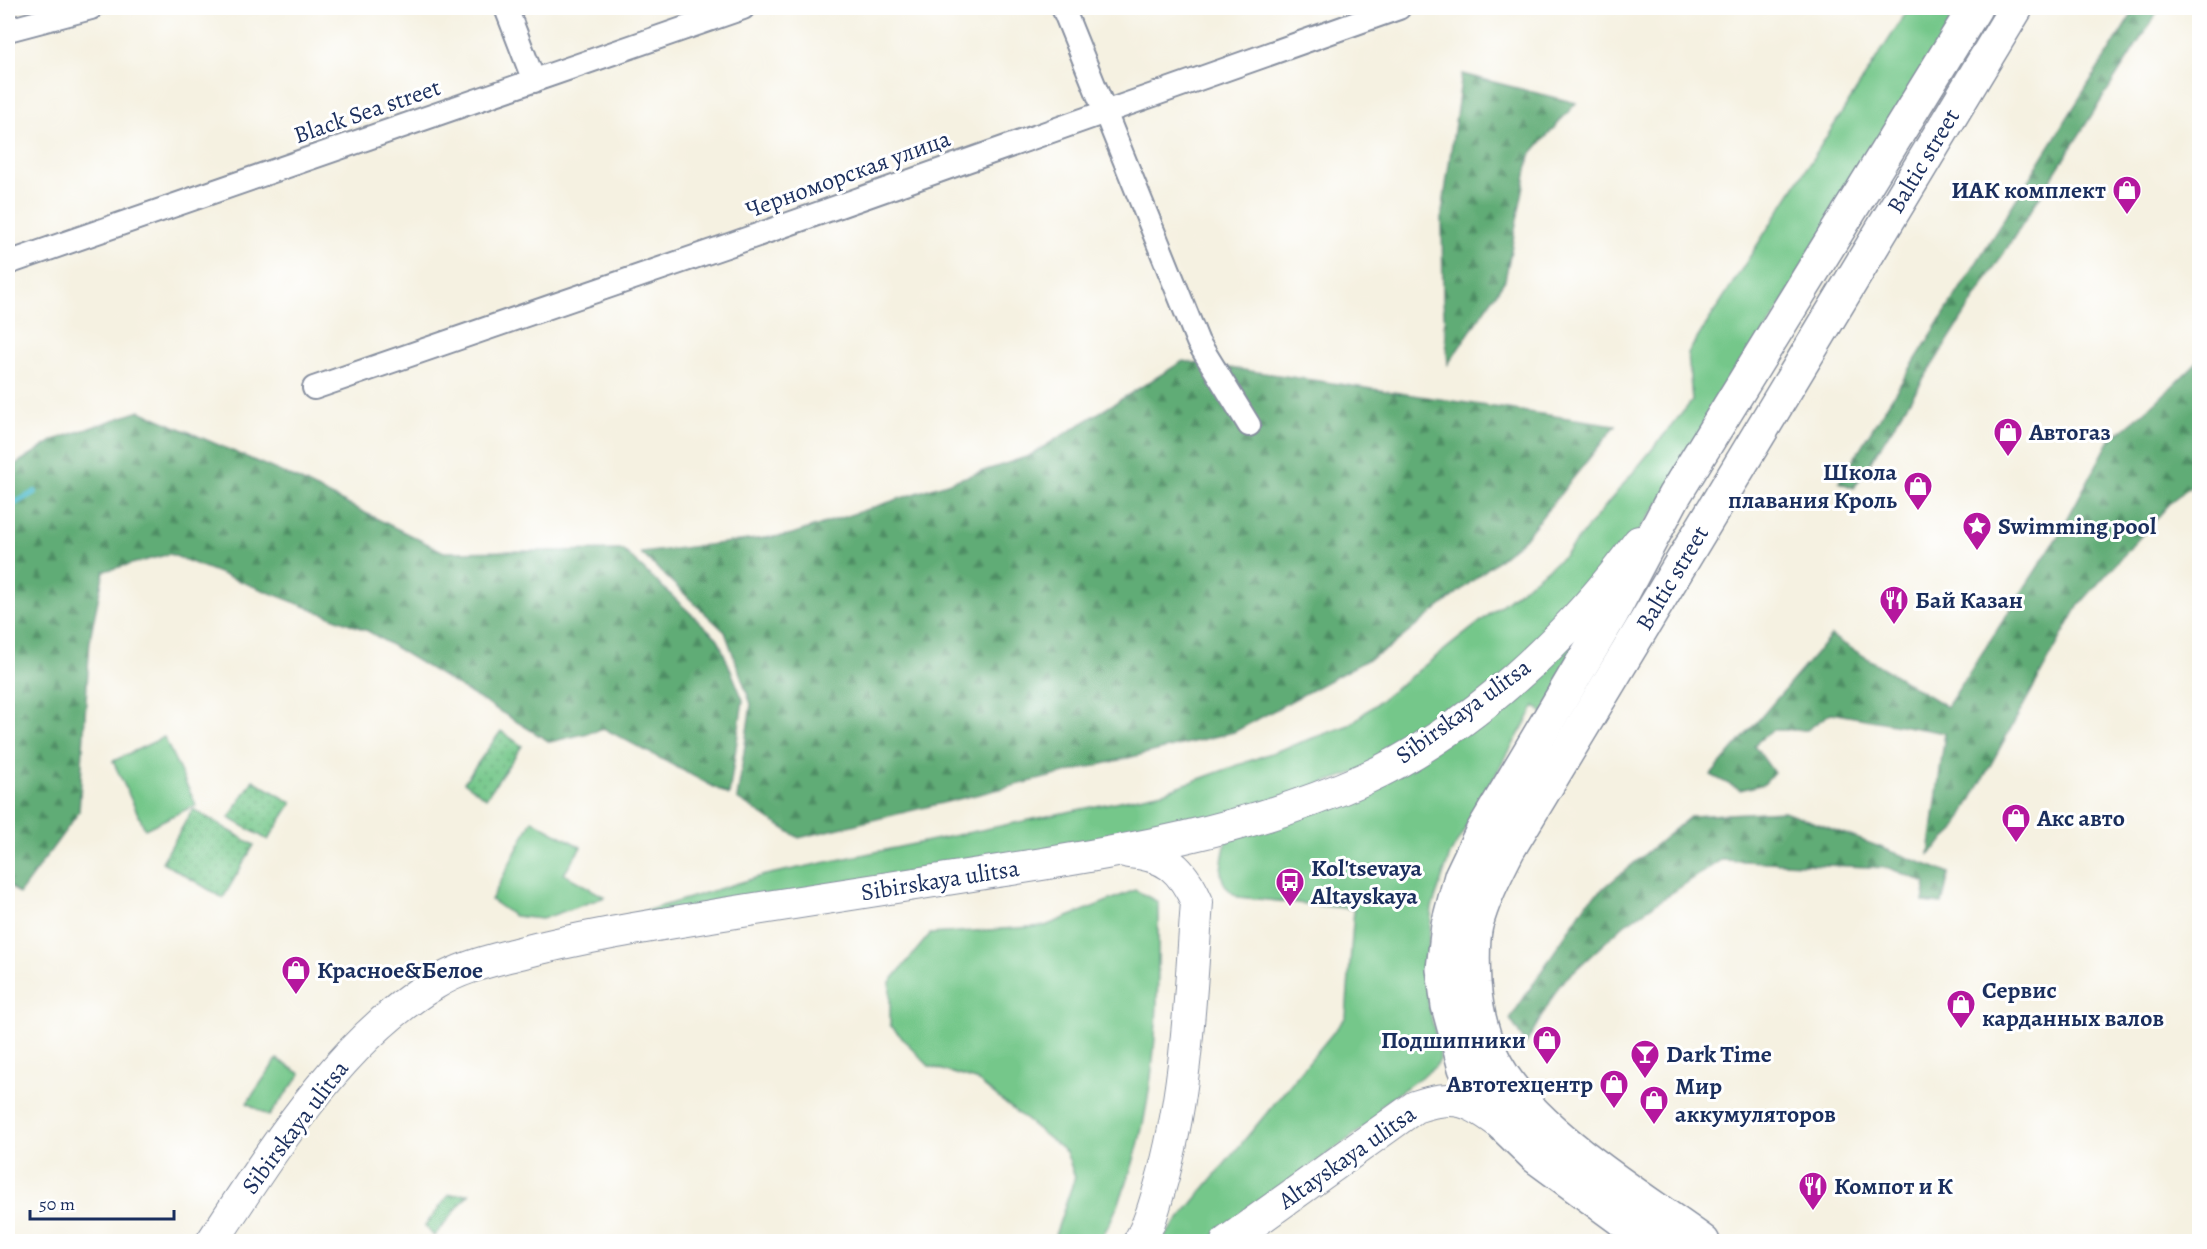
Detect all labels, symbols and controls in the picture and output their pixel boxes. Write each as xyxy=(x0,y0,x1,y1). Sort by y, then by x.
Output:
street label: Black Sea street xyxy=(289,71,445,151)
street label: Baltic street xyxy=(1879,103,1967,219)
street label: Черноморская улица xyxy=(741,122,955,226)
place label: ИАК комплект xyxy=(1951,174,2106,206)
shop icon: ИАК комплект xyxy=(2111,174,2143,216)
shop icon: Автогаз xyxy=(1992,416,2024,458)
place label: Автогаз xyxy=(2028,416,2111,448)
place label: Школа плавания Кроль xyxy=(1728,456,1898,516)
shop icon: Школа плавания Кроль xyxy=(1902,470,1934,512)
place icon: Swimming pool xyxy=(1961,510,1993,552)
place label: Swimming pool xyxy=(1998,510,2157,542)
street label: Baltic street xyxy=(1628,520,1716,636)
restaurant icon: Бай Казан xyxy=(1878,584,1910,626)
place label: Бай Казан xyxy=(1915,584,2023,616)
street label: Sibirskaya ulitsa xyxy=(1389,651,1538,771)
shop icon: Акс авто xyxy=(2000,802,2032,844)
place label: Акс авто xyxy=(2036,802,2125,834)
street label: Sibirskaya ulitsa xyxy=(859,852,1022,908)
place label: Kol'tsevaya Altayskaya xyxy=(1310,852,1423,912)
bus stop icon: Kol'tsevaya Altayskaya xyxy=(1274,866,1306,908)
shop icon: Красное&Белое xyxy=(280,954,312,996)
place label: Красное&Белое xyxy=(317,954,483,986)
place label: Сервис карданных валов xyxy=(1982,974,2164,1034)
shop icon: Сервис карданных валов xyxy=(1945,988,1977,1030)
place label: Подшипники xyxy=(1381,1024,1526,1056)
shop icon: Подшипники xyxy=(1531,1024,1563,1066)
bar icon: Dark Time xyxy=(1629,1038,1661,1080)
place label: Dark Time xyxy=(1666,1038,1772,1070)
street label: Sibirskaya ulitsa xyxy=(234,1053,356,1200)
place label: Автотехцентр xyxy=(1445,1068,1593,1100)
shop icon: Автотехцентр xyxy=(1598,1068,1630,1110)
place label: Мир аккумуляторов xyxy=(1675,1070,1836,1130)
shop icon: Мир аккумуляторов xyxy=(1638,1084,1670,1126)
street label: Altayskaya ulitsa xyxy=(1271,1097,1423,1217)
restaurant icon: Компот и К xyxy=(1797,1170,1829,1212)
place label: Компот и К xyxy=(1834,1170,1953,1202)
scale bar xyxy=(30,1183,174,1221)
text: 50 m xyxy=(39,1192,75,1216)

